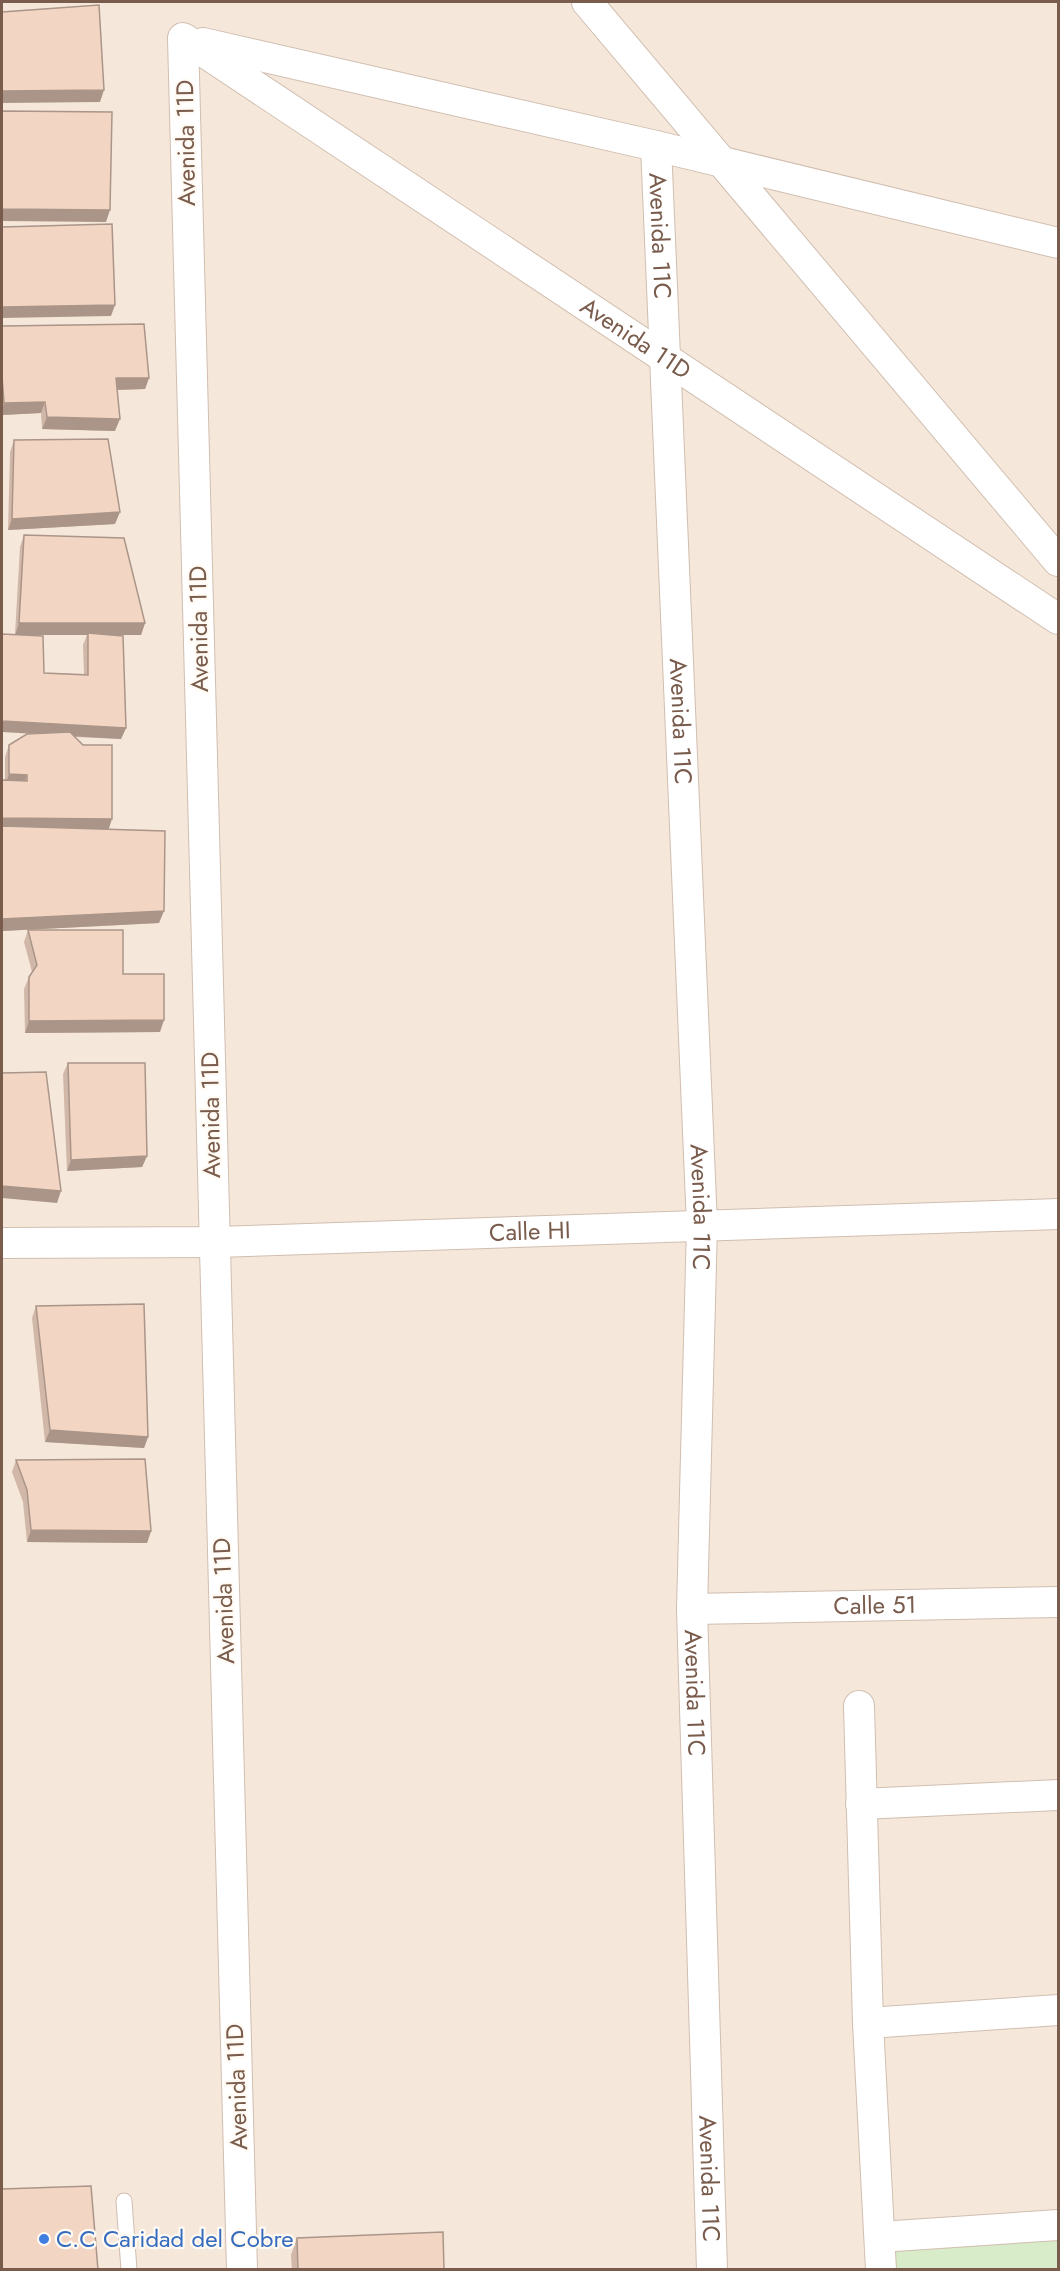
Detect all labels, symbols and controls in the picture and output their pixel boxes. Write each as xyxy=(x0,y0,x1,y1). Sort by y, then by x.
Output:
street label: Avenida 11D xyxy=(167,80,204,206)
street label: Avenida 11C xyxy=(640,172,681,300)
street label: Avenida 11D xyxy=(573,289,698,388)
street label: Avenida 11D xyxy=(180,566,217,692)
street label: Avenida 11C xyxy=(661,657,701,785)
street label: Avenida 11D xyxy=(192,1052,229,1178)
street label: Avenida 11C xyxy=(682,1143,720,1271)
street label: Calle HI xyxy=(488,1212,571,1250)
street label: Avenida 11D xyxy=(204,1537,243,1665)
street label: Calle 51 xyxy=(833,1587,917,1623)
street label: Avenida 11C xyxy=(676,1629,714,1757)
street label: Avenida 11D xyxy=(217,2023,256,2151)
street label: Avenida 11C xyxy=(690,2115,729,2242)
place label: C.C Caridad del Cobre xyxy=(56,2221,294,2256)
marker: C.C Caridad del Cobre xyxy=(37,2232,51,2246)

